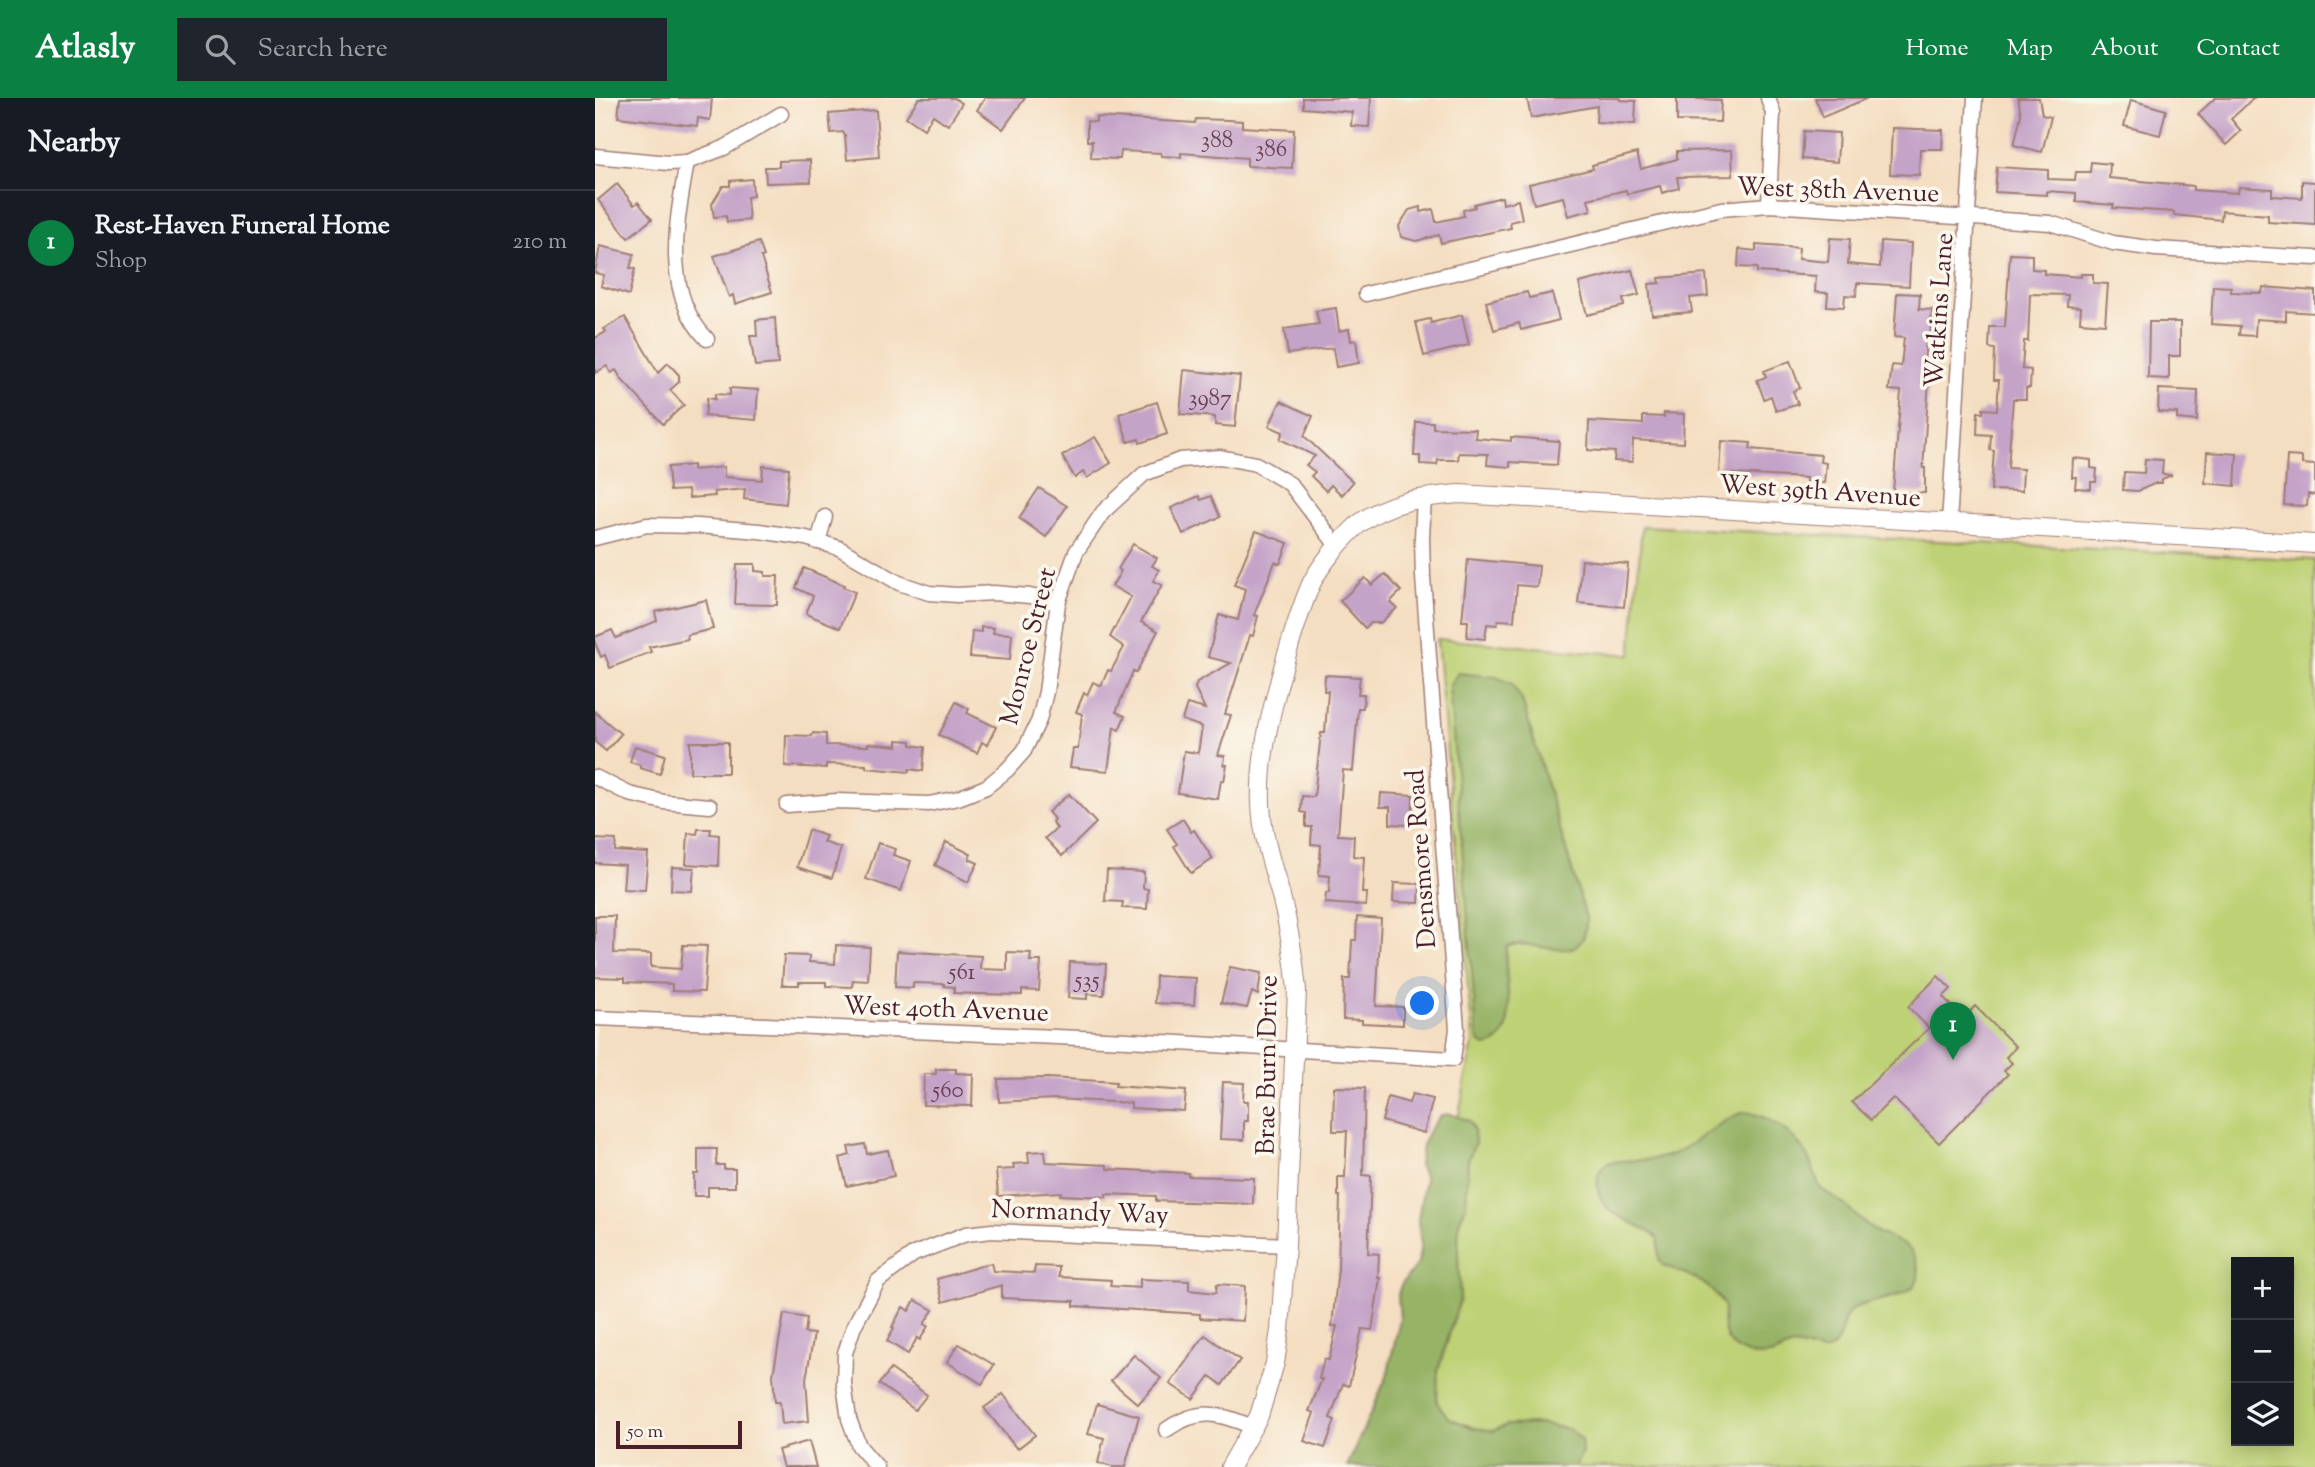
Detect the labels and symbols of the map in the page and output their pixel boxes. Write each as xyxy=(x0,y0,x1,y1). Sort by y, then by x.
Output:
house number: 388 xyxy=(1201,125,1233,158)
house number: 386 xyxy=(1255,134,1287,167)
street label: West 38th Avenue xyxy=(1736,169,1940,214)
street label: Watkins Lane xyxy=(1917,231,1964,389)
house number: 3987 xyxy=(1188,383,1232,416)
street label: West 39th Avenue xyxy=(1718,467,1922,518)
street label: Monroe Street xyxy=(992,564,1067,729)
street label: Densmore Road xyxy=(1398,768,1447,950)
house number: 561 xyxy=(947,957,976,990)
house number: 535 xyxy=(1072,965,1100,998)
street label: Brae Burn Drive xyxy=(1248,975,1289,1155)
your location xyxy=(1405,986,1439,1020)
street label: West 40th Avenue xyxy=(842,988,1050,1033)
pin: 1 xyxy=(1930,1002,1976,1060)
house number: 560 xyxy=(930,1075,964,1108)
street label: Normandy Way xyxy=(990,1192,1169,1235)
scale bar xyxy=(616,1418,742,1450)

